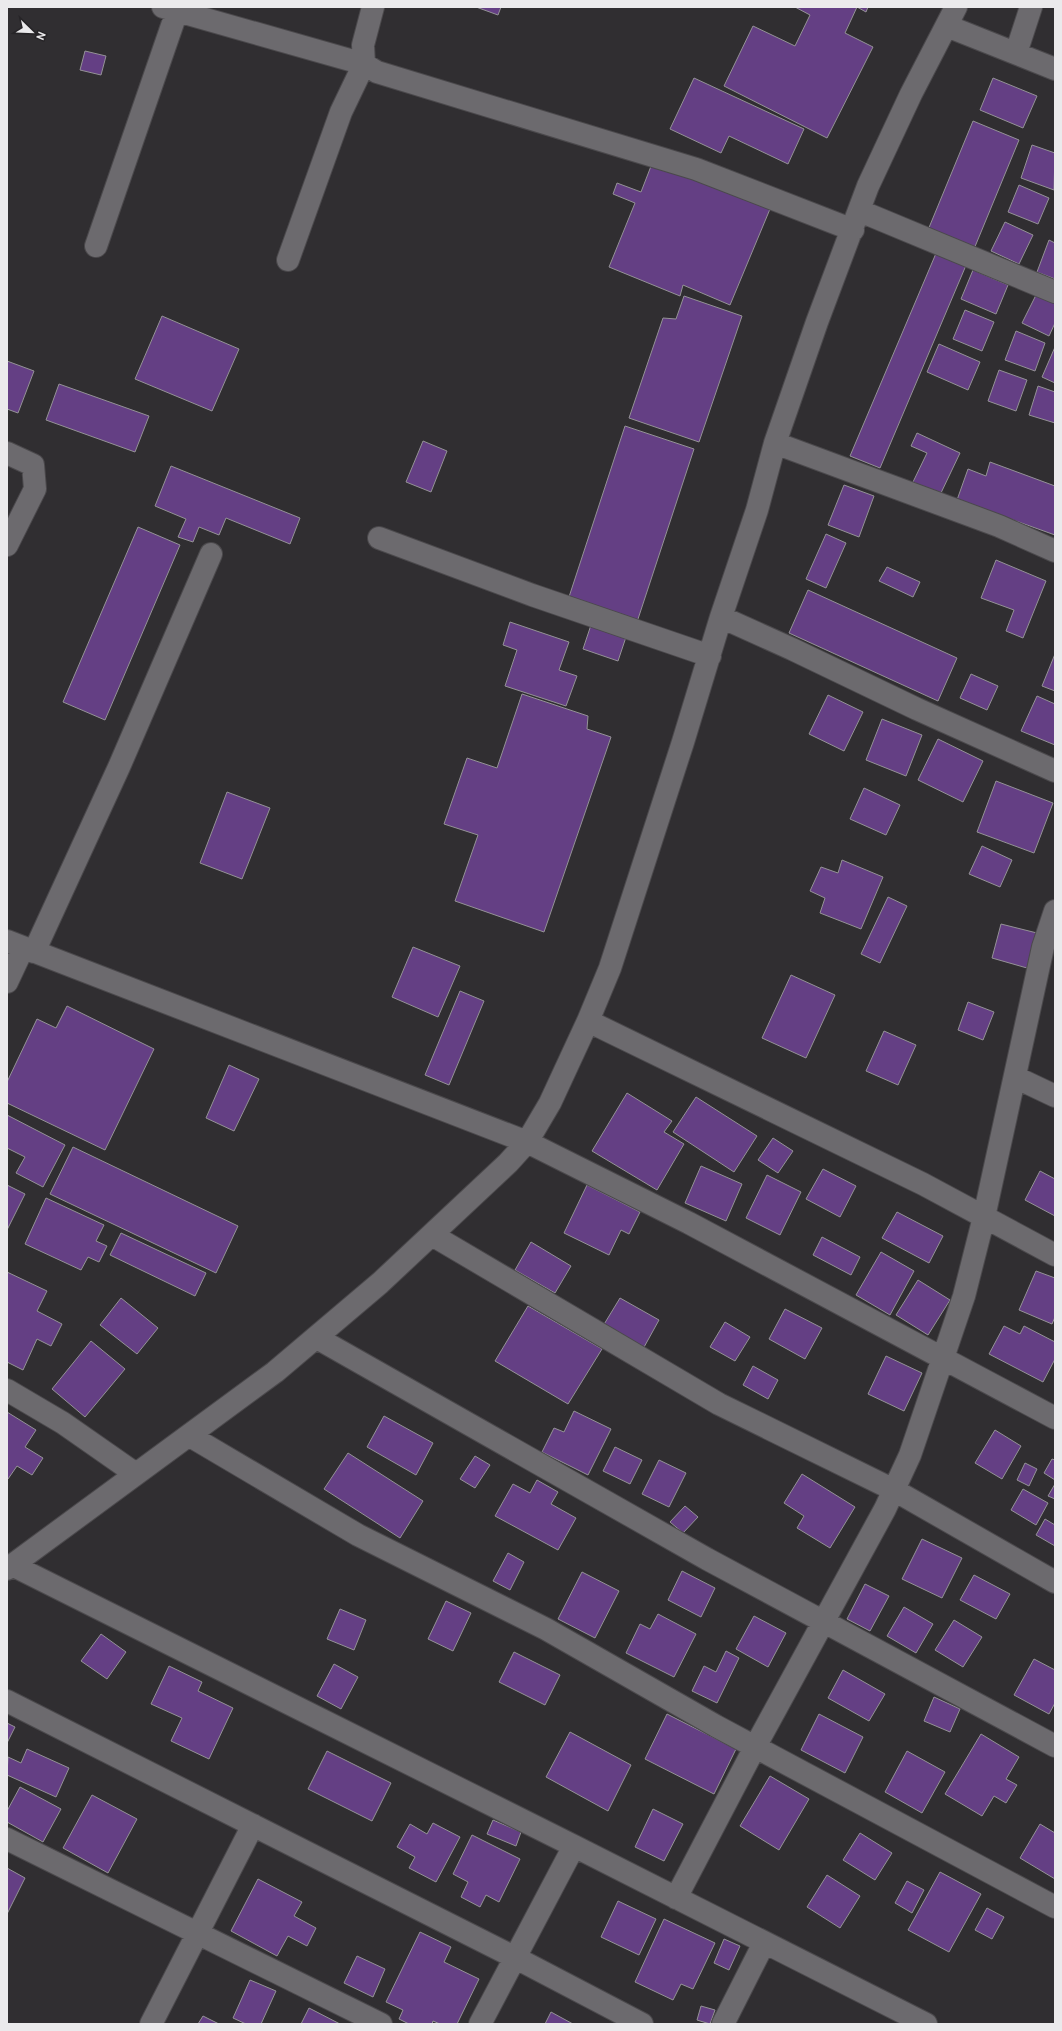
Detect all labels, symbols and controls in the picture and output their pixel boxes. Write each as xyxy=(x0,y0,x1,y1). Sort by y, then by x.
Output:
north arrow xyxy=(12,12,52,52)
text: N xyxy=(33,30,49,42)

